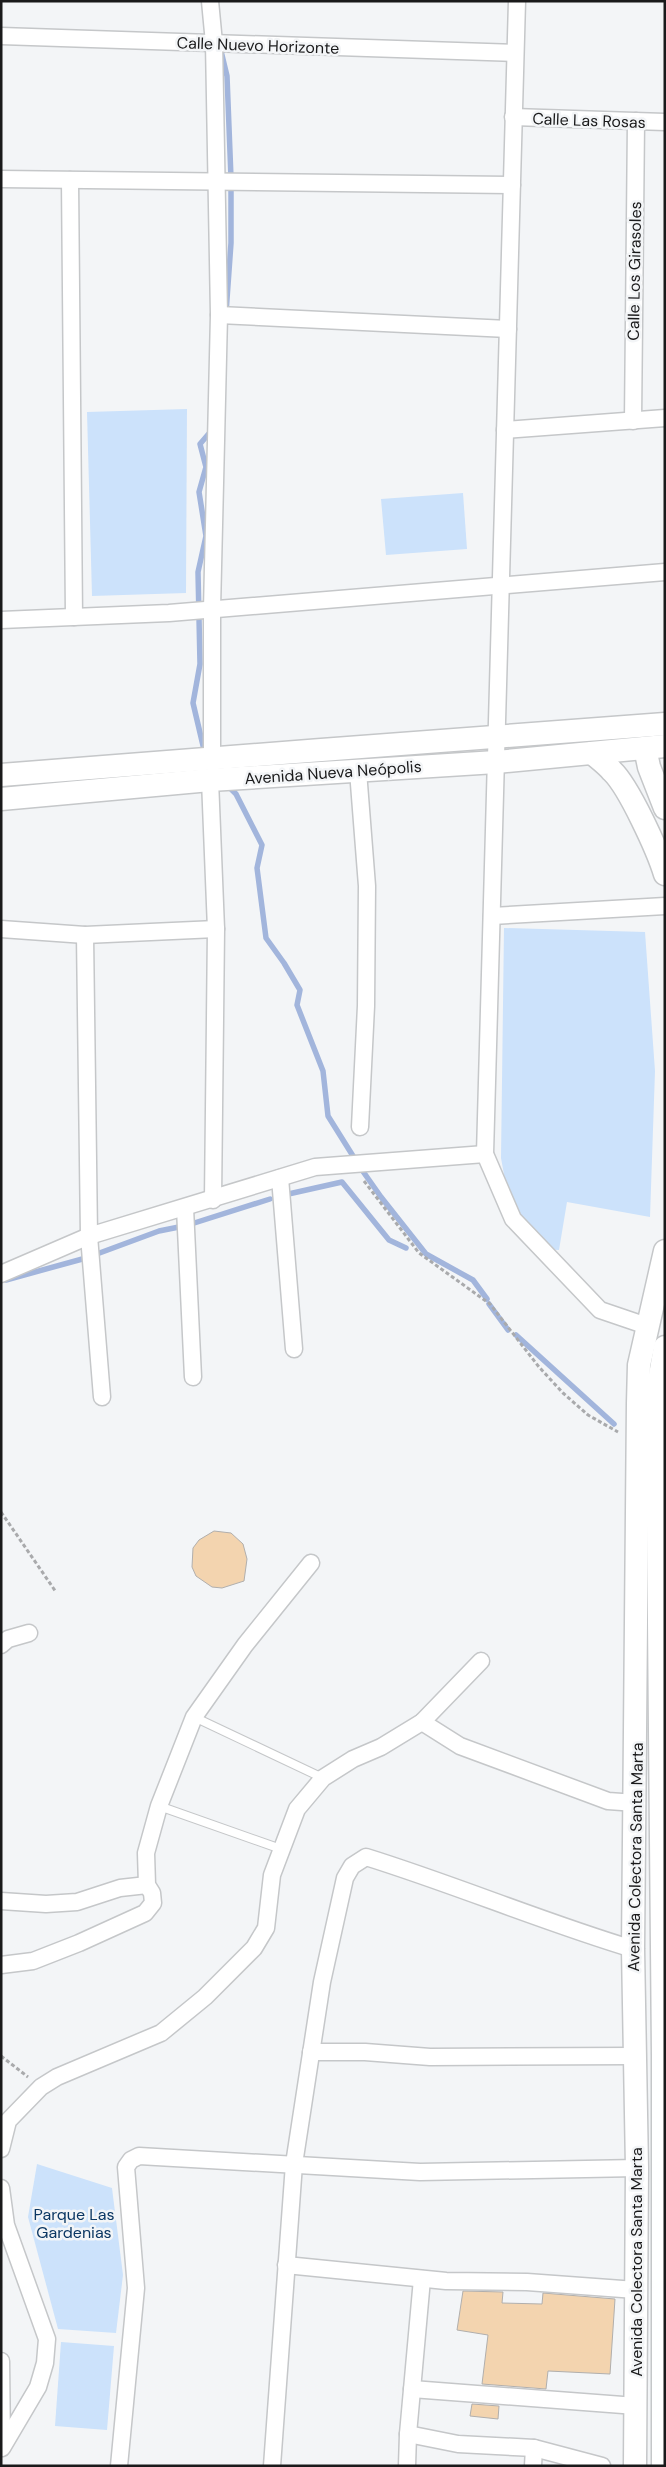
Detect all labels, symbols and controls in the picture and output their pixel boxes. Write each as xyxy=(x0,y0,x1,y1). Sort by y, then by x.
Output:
street label: Calle Nuevo Horizonte xyxy=(176,32,340,59)
street label: Calle Las Rosas xyxy=(532,108,646,133)
street label: Calle Los Girasoles xyxy=(623,201,646,341)
street label: Avenida Nueva Neópolis xyxy=(244,756,422,789)
street label: Avenida Colectora Santa Marta xyxy=(623,1742,648,1972)
street label: Avenida Colectora Santa Marta xyxy=(626,2147,647,2377)
park label: Parque Las Gardenias xyxy=(34,2204,114,2243)

